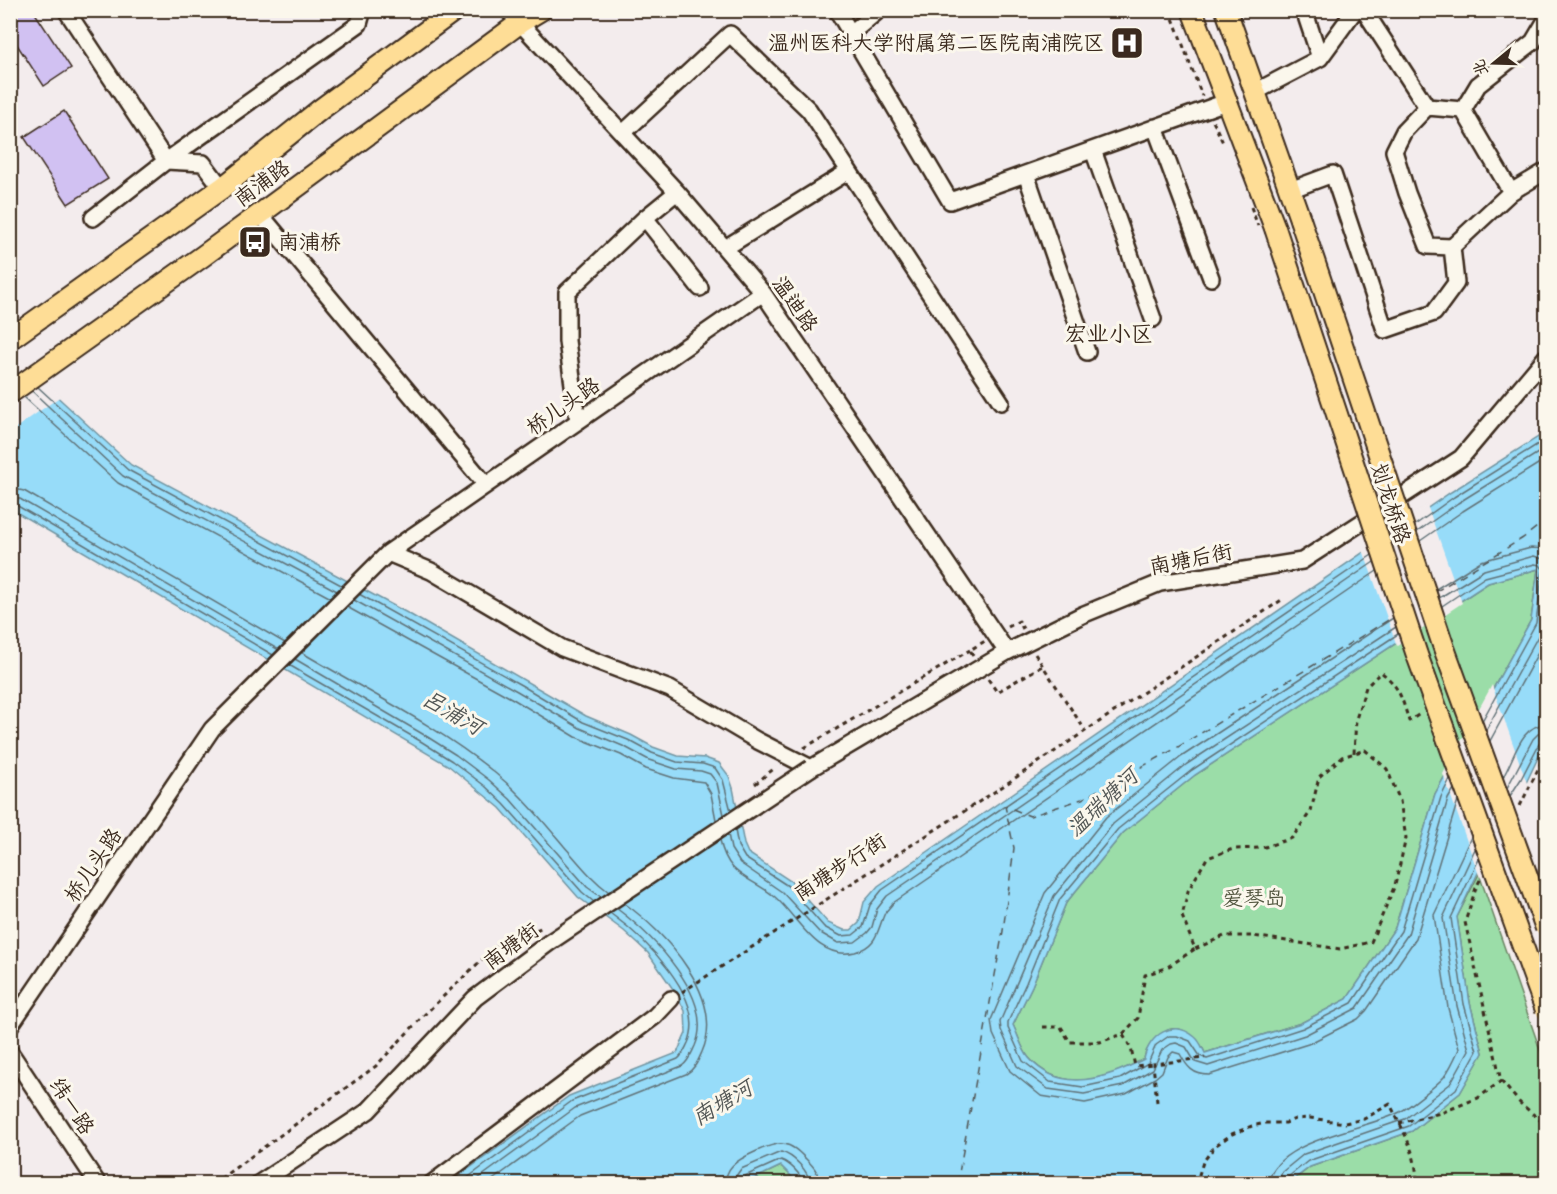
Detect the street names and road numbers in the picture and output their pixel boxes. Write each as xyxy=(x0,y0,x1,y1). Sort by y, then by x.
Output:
street label: 南浦路 xyxy=(229,155,298,216)
street label: 温迪路 xyxy=(762,271,823,340)
street label: 桥儿头路 xyxy=(522,372,608,445)
street label: 划龙桥路 xyxy=(1361,459,1415,549)
street label: 南塘后街 xyxy=(1147,539,1236,585)
street label: 桥儿头路 xyxy=(60,823,131,910)
street label: 南塘步行街 xyxy=(789,828,894,911)
street label: 南塘街 xyxy=(478,918,547,979)
street label: 纬一路 xyxy=(40,1073,99,1142)

